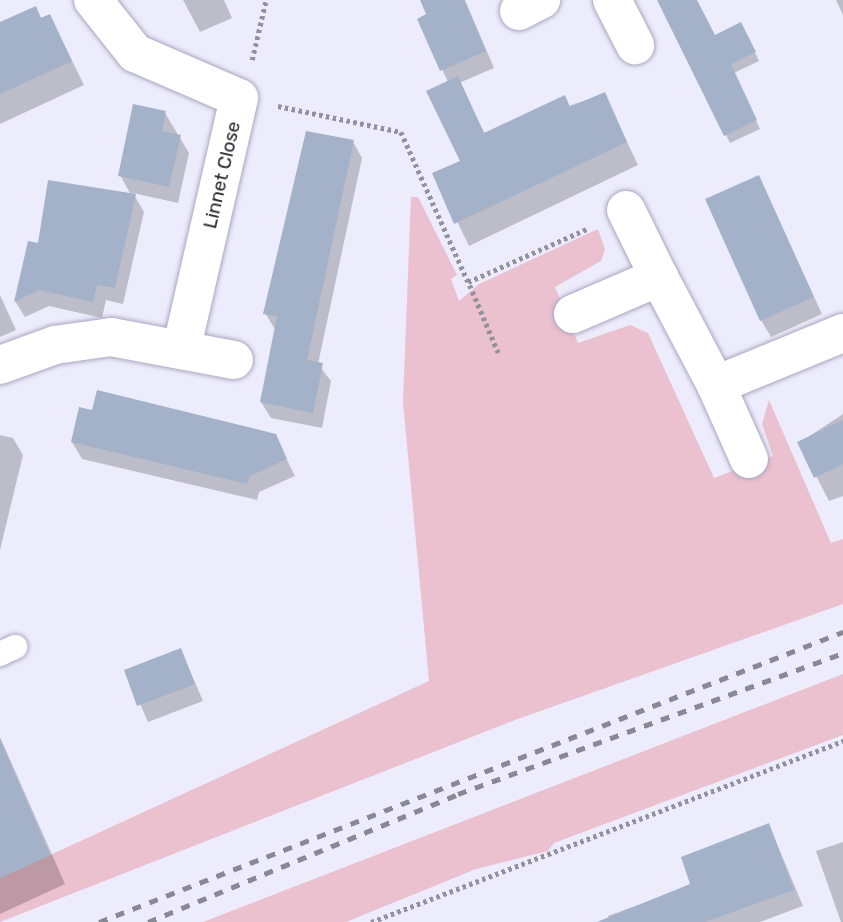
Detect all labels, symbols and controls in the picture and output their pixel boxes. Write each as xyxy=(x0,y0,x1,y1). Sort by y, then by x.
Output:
street label: Linnet Close xyxy=(199,119,245,231)

